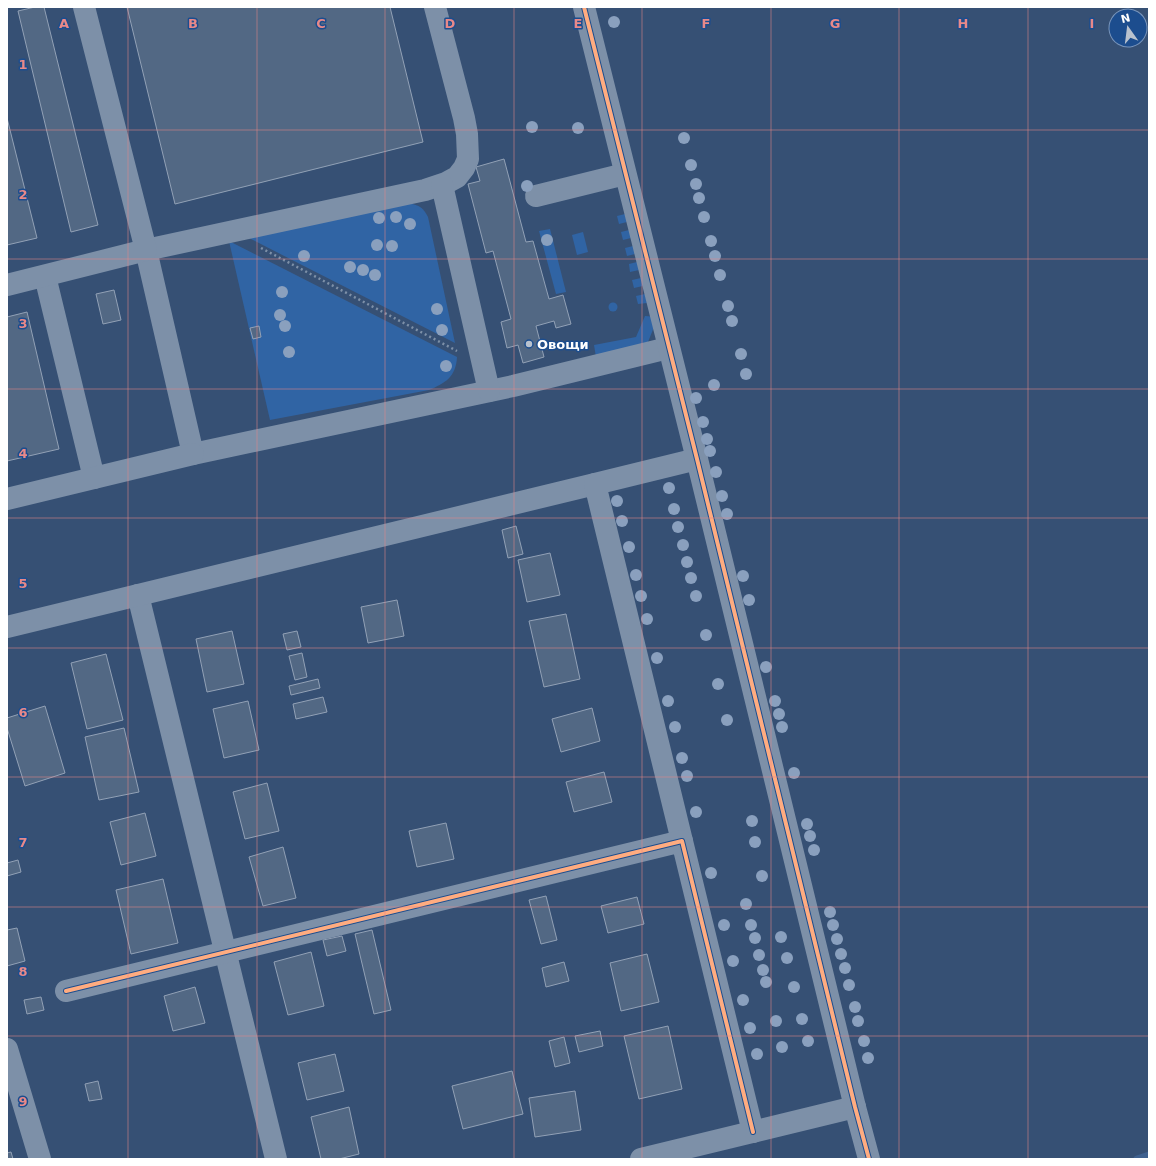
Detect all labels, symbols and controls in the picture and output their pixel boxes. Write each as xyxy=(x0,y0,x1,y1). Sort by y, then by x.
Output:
north arrow xyxy=(1108,8,1148,48)
text: N xyxy=(1120,11,1132,26)
text: A xyxy=(59,16,69,31)
text: B xyxy=(188,16,198,31)
text: C xyxy=(316,16,326,31)
text: D xyxy=(445,16,456,31)
text: E xyxy=(574,16,582,31)
text: F xyxy=(702,16,710,31)
text: G xyxy=(830,16,840,31)
text: H xyxy=(958,16,968,31)
text: I xyxy=(1090,16,1094,31)
text: 1 xyxy=(18,57,28,72)
text: 2 xyxy=(18,187,28,202)
text: 3 xyxy=(18,316,28,331)
place label: Овощи xyxy=(537,337,589,352)
marker: Овощи xyxy=(524,339,534,349)
text: 4 xyxy=(18,446,28,461)
text: 5 xyxy=(18,576,28,591)
text: 6 xyxy=(18,705,28,720)
text: 7 xyxy=(18,835,28,850)
text: 8 xyxy=(18,964,28,979)
text: 9 xyxy=(18,1094,28,1109)

